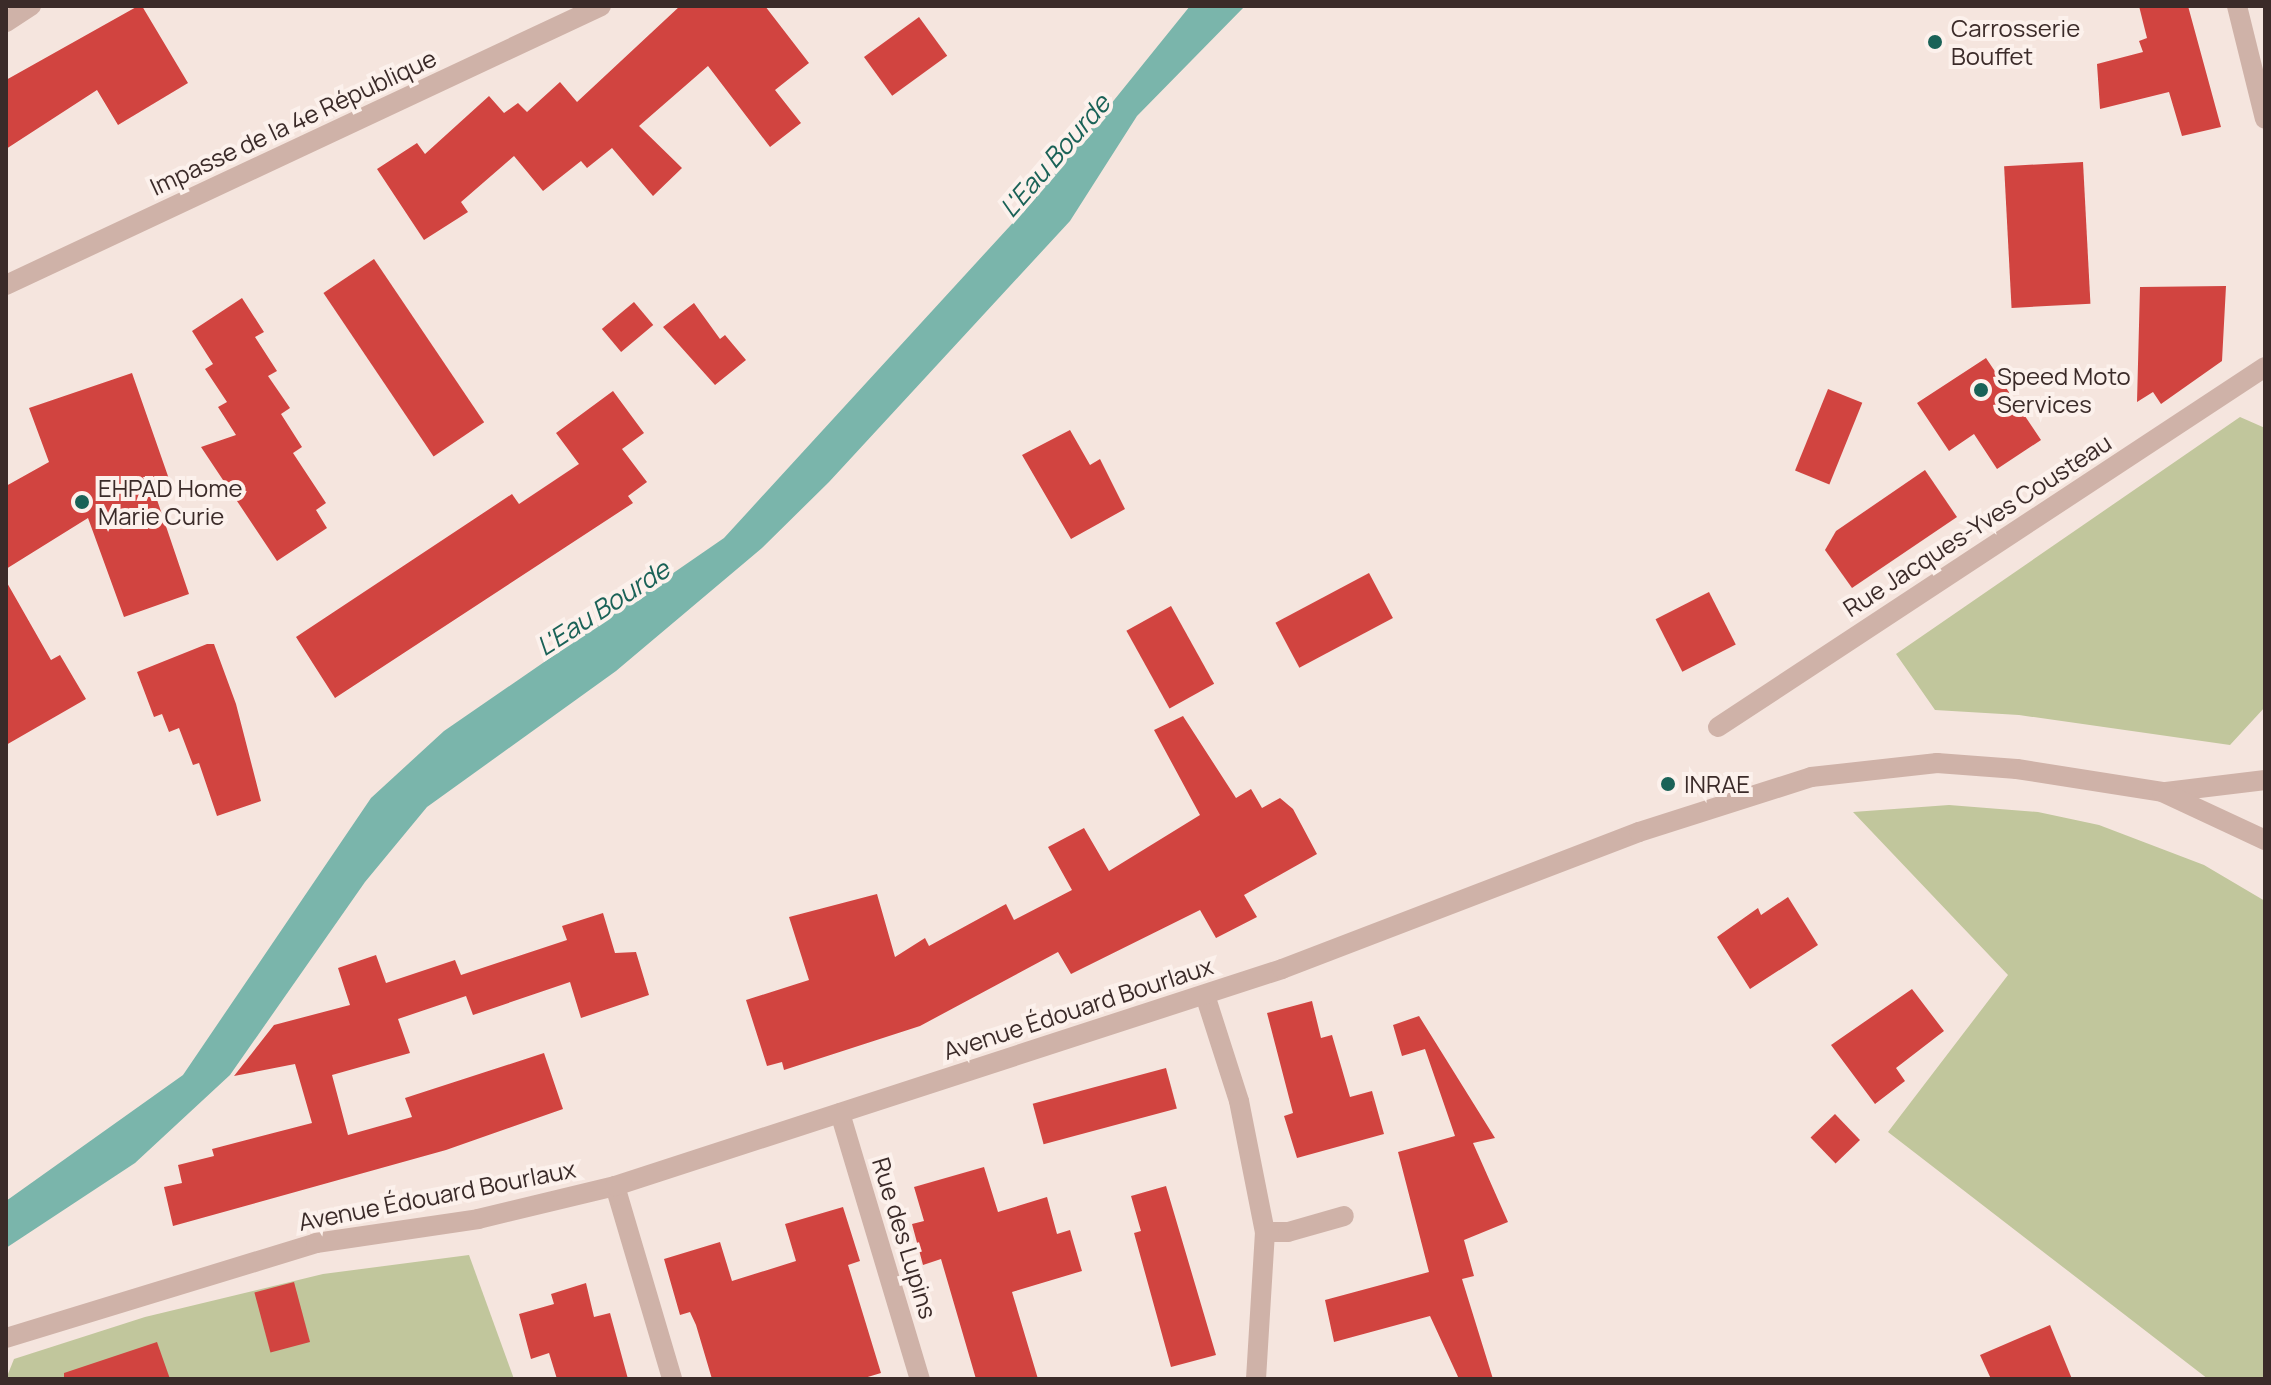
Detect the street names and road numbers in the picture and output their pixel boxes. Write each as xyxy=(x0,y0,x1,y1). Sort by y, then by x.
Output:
street label: Impasse de la 4e République xyxy=(145,43,441,201)
street label: Rue Jacques-Yves Cousteau xyxy=(1838,428,2116,622)
street label: Avenue Édouard Bourlaux xyxy=(940,951,1216,1065)
street label: Avenue Édouard Bourlaux xyxy=(296,1154,578,1236)
street label: Rue des Lupins xyxy=(867,1154,943,1322)

